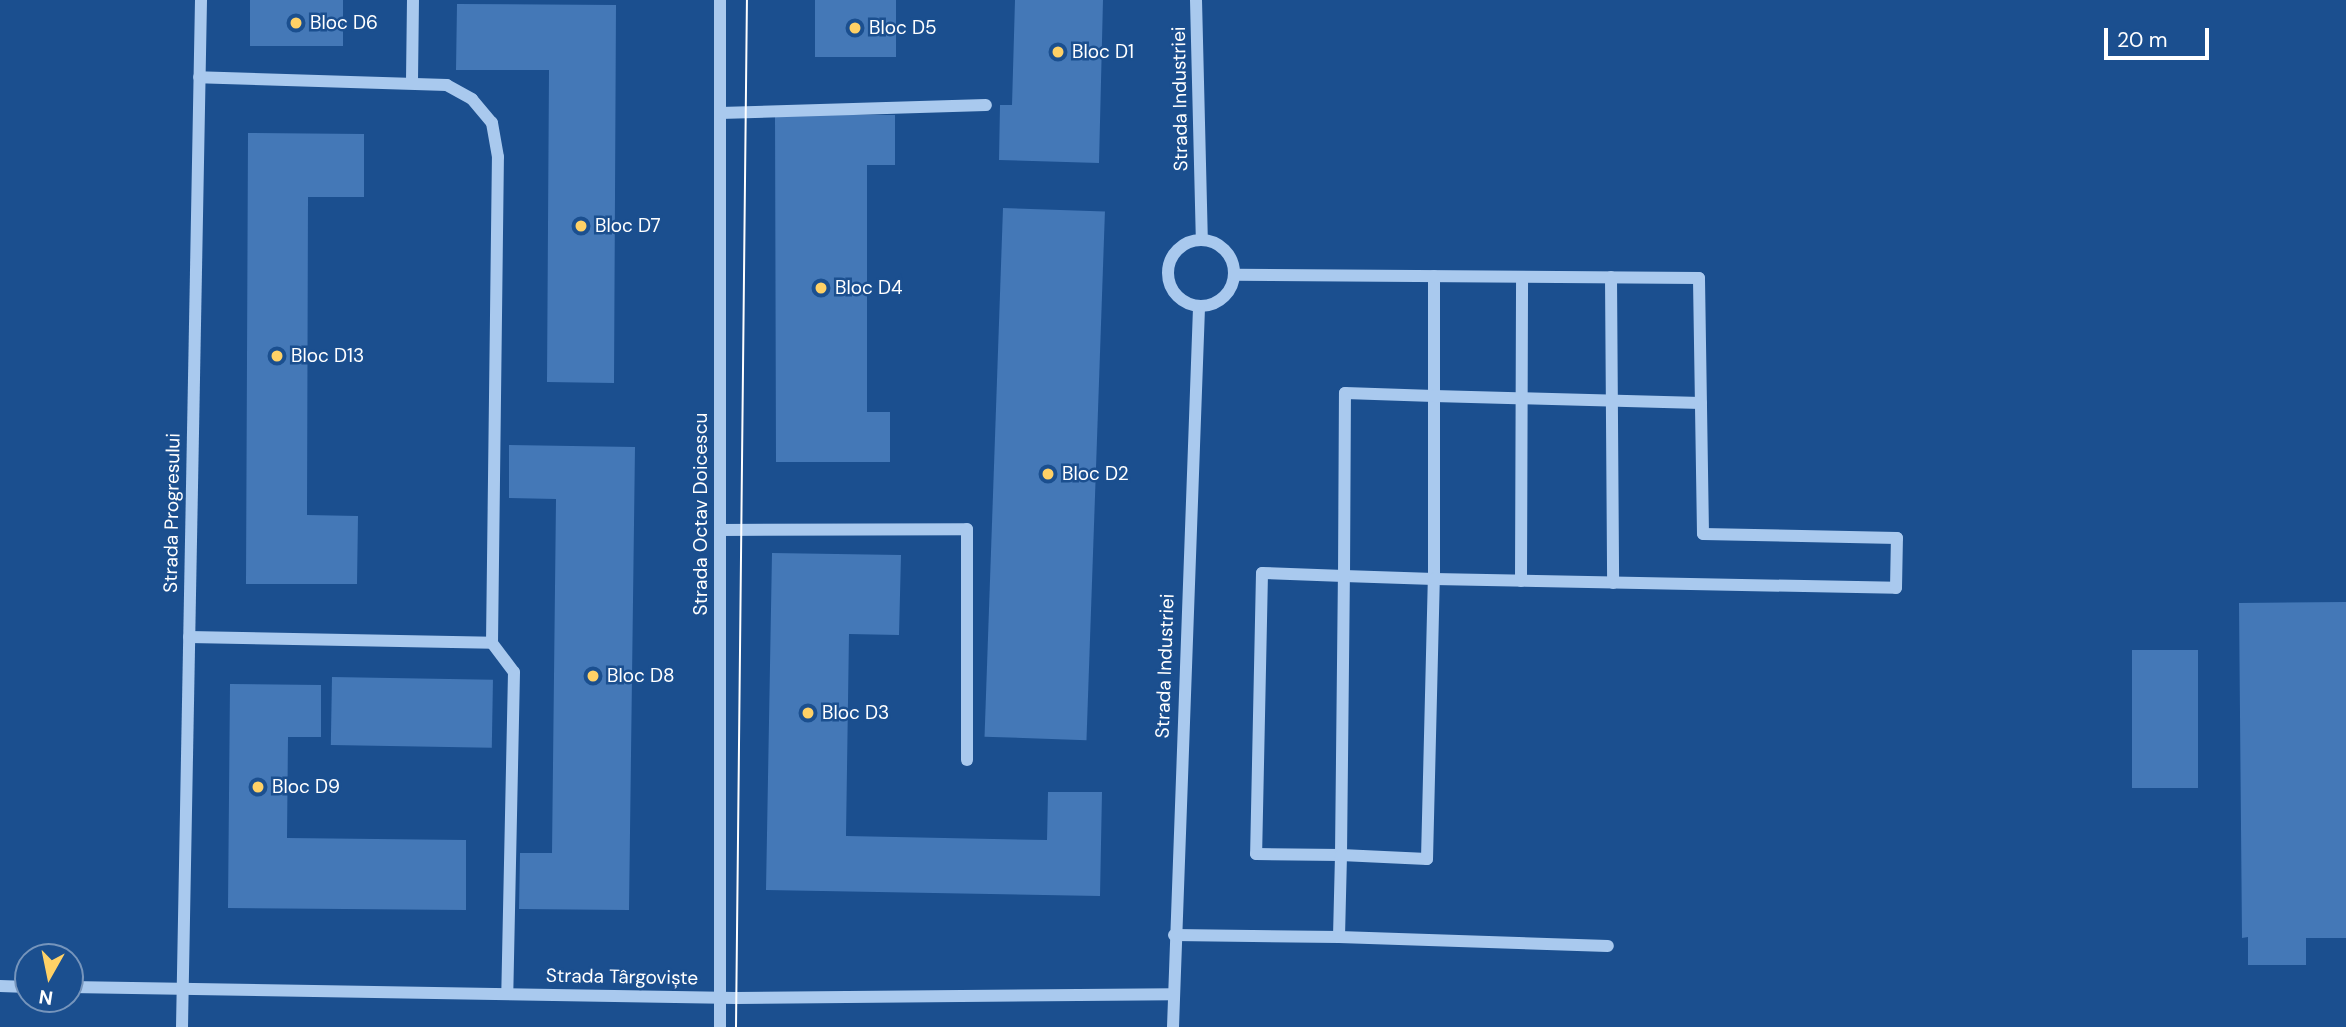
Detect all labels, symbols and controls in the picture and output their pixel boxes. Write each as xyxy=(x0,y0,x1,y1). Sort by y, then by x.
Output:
place label: Bloc D6 xyxy=(310,12,378,34)
scale bar xyxy=(2108,14,2213,58)
marker: Bloc D6 xyxy=(288,15,304,31)
place label: Bloc D5 xyxy=(869,17,937,39)
marker: Bloc D5 xyxy=(847,20,863,36)
street label: Strada Industriei xyxy=(1167,26,1193,172)
text: 20 m xyxy=(2117,26,2168,54)
place label: Bloc D1 xyxy=(1072,41,1134,63)
marker: Bloc D1 xyxy=(1050,44,1066,60)
place label: Bloc D7 xyxy=(595,215,661,237)
marker: Bloc D7 xyxy=(573,218,589,234)
place label: Bloc D4 xyxy=(835,277,902,299)
marker: Bloc D4 xyxy=(813,280,829,296)
place label: Bloc D13 xyxy=(291,345,364,367)
marker: Bloc D13 xyxy=(269,348,285,364)
street label: Strada Octav Doicescu xyxy=(690,413,712,615)
street label: Strada Progresului xyxy=(159,433,185,593)
place label: Bloc D2 xyxy=(1062,463,1129,485)
marker: Bloc D2 xyxy=(1040,466,1056,482)
street label: Strada Industriei xyxy=(1151,593,1179,739)
place label: Bloc D8 xyxy=(607,665,675,687)
marker: Bloc D8 xyxy=(585,668,601,684)
place label: Bloc D3 xyxy=(822,702,889,724)
marker: Bloc D3 xyxy=(800,705,816,721)
place label: Bloc D9 xyxy=(272,776,340,798)
marker: Bloc D9 xyxy=(250,779,266,795)
north arrow xyxy=(14,943,84,1013)
street label: Strada Târgoviște xyxy=(546,964,698,990)
text: N xyxy=(37,984,55,1011)

